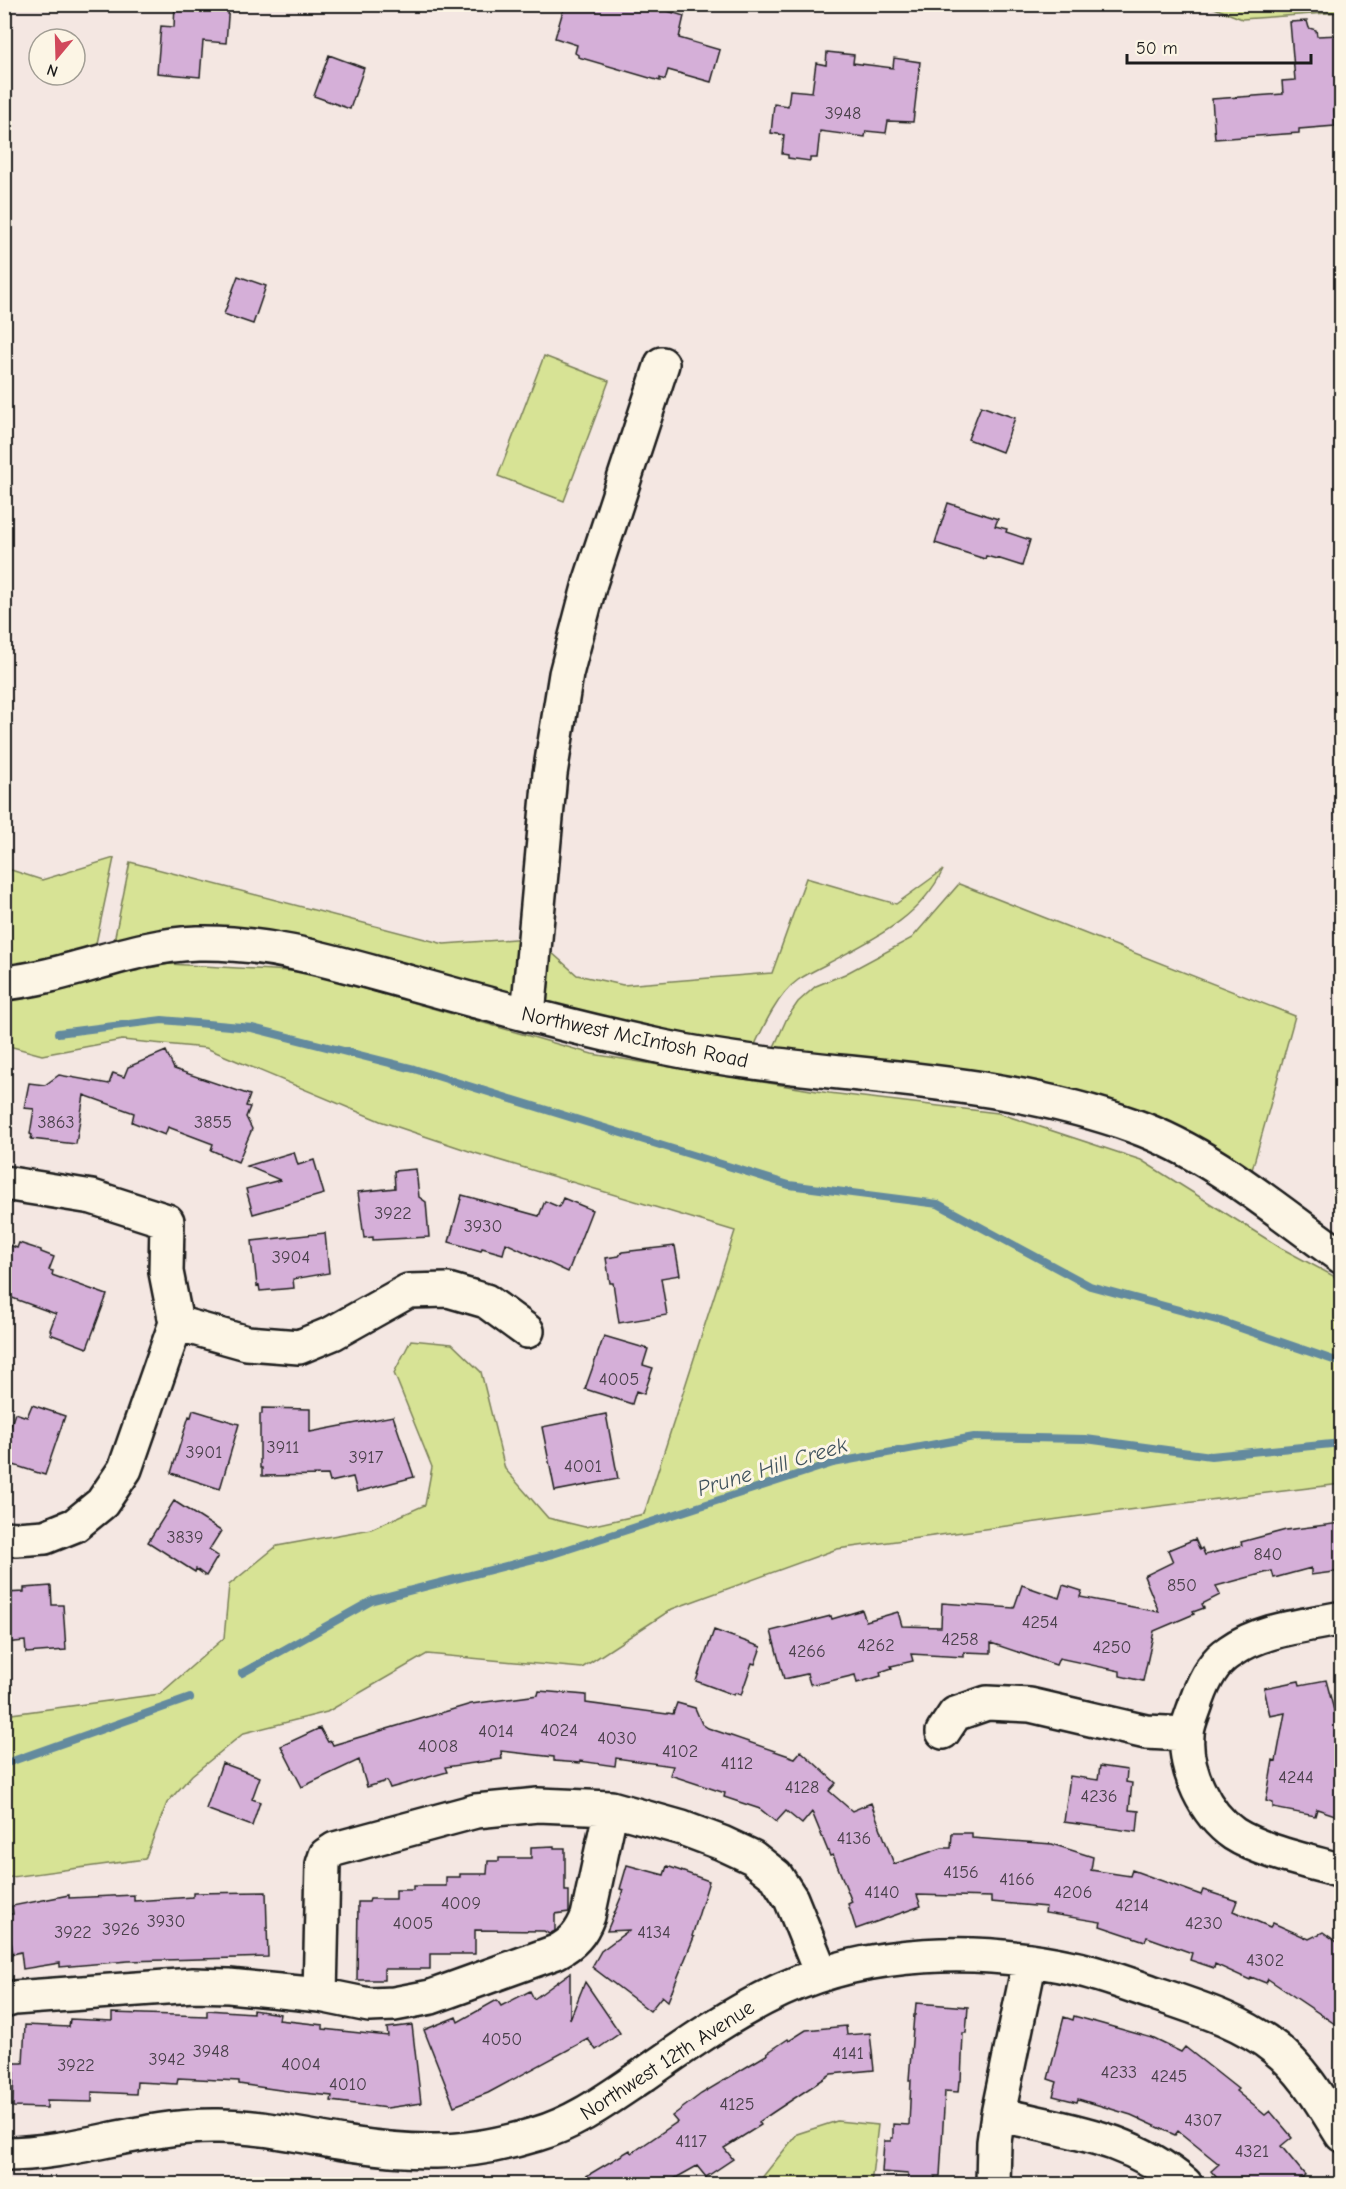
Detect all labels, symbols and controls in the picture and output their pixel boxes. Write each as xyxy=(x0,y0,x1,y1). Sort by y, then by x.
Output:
north arrow xyxy=(27,27,87,87)
scale bar xyxy=(1127,27,1312,65)
text: 50 m xyxy=(1136,38,1178,59)
text: N xyxy=(45,60,60,80)
house number: 3948 xyxy=(825,103,861,124)
street label: Northwest McIntosh Road xyxy=(519,1001,751,1073)
house number: 3863 xyxy=(37,1112,75,1133)
house number: 3855 xyxy=(194,1112,232,1133)
house number: 3922 xyxy=(374,1203,412,1224)
house number: 3930 xyxy=(464,1216,502,1237)
house number: 3904 xyxy=(272,1247,310,1268)
house number: 4005 xyxy=(599,1369,639,1390)
water label: Prune Hill Creek xyxy=(694,1432,851,1502)
house number: 3911 xyxy=(267,1437,299,1458)
house number: 3901 xyxy=(186,1442,222,1463)
house number: 3917 xyxy=(349,1447,384,1468)
house number: 4001 xyxy=(564,1456,602,1477)
house number: 3839 xyxy=(166,1527,204,1548)
house number: 840 xyxy=(1254,1544,1282,1565)
house number: 850 xyxy=(1167,1575,1197,1596)
house number: 4254 xyxy=(1022,1612,1058,1633)
house number: 4258 xyxy=(941,1629,979,1650)
house number: 4262 xyxy=(857,1635,895,1656)
house number: 4250 xyxy=(1093,1637,1131,1658)
house number: 4266 xyxy=(788,1641,826,1662)
house number: 4024 xyxy=(540,1720,578,1741)
house number: 4014 xyxy=(478,1721,514,1742)
house number: 4030 xyxy=(597,1728,637,1749)
house number: 4008 xyxy=(418,1736,458,1757)
house number: 4102 xyxy=(662,1741,698,1762)
house number: 4112 xyxy=(721,1753,753,1774)
house number: 4244 xyxy=(1278,1767,1314,1788)
house number: 4128 xyxy=(785,1777,819,1798)
house number: 4236 xyxy=(1081,1786,1118,1807)
house number: 4136 xyxy=(837,1828,871,1849)
house number: 4156 xyxy=(943,1862,979,1883)
house number: 4166 xyxy=(999,1869,1035,1890)
house number: 4140 xyxy=(864,1882,900,1903)
house number: 4206 xyxy=(1054,1882,1092,1903)
house number: 4009 xyxy=(441,1893,481,1914)
house number: 4214 xyxy=(1115,1895,1149,1916)
house number: 3930 xyxy=(147,1911,185,1932)
house number: 4005 xyxy=(393,1913,433,1934)
house number: 4230 xyxy=(1185,1913,1223,1934)
house number: 3926 xyxy=(102,1919,140,1940)
house number: 3922 xyxy=(54,1922,92,1943)
house number: 4134 xyxy=(637,1922,671,1943)
house number: 4302 xyxy=(1246,1950,1284,1971)
street label: Northwest 12th Avenue xyxy=(576,1995,758,2125)
house number: 4050 xyxy=(482,2029,522,2050)
house number: 3948 xyxy=(193,2041,229,2062)
house number: 4141 xyxy=(832,2043,864,2064)
house number: 3942 xyxy=(149,2049,185,2070)
house number: 4004 xyxy=(281,2054,321,2075)
house number: 3922 xyxy=(57,2055,95,2076)
house number: 4233 xyxy=(1101,2062,1137,2083)
house number: 4245 xyxy=(1151,2066,1187,2087)
house number: 4010 xyxy=(329,2074,367,2095)
house number: 4125 xyxy=(719,2094,755,2115)
house number: 4307 xyxy=(1184,2110,1222,2131)
house number: 4117 xyxy=(675,2131,707,2152)
house number: 4321 xyxy=(1235,2141,1269,2162)

